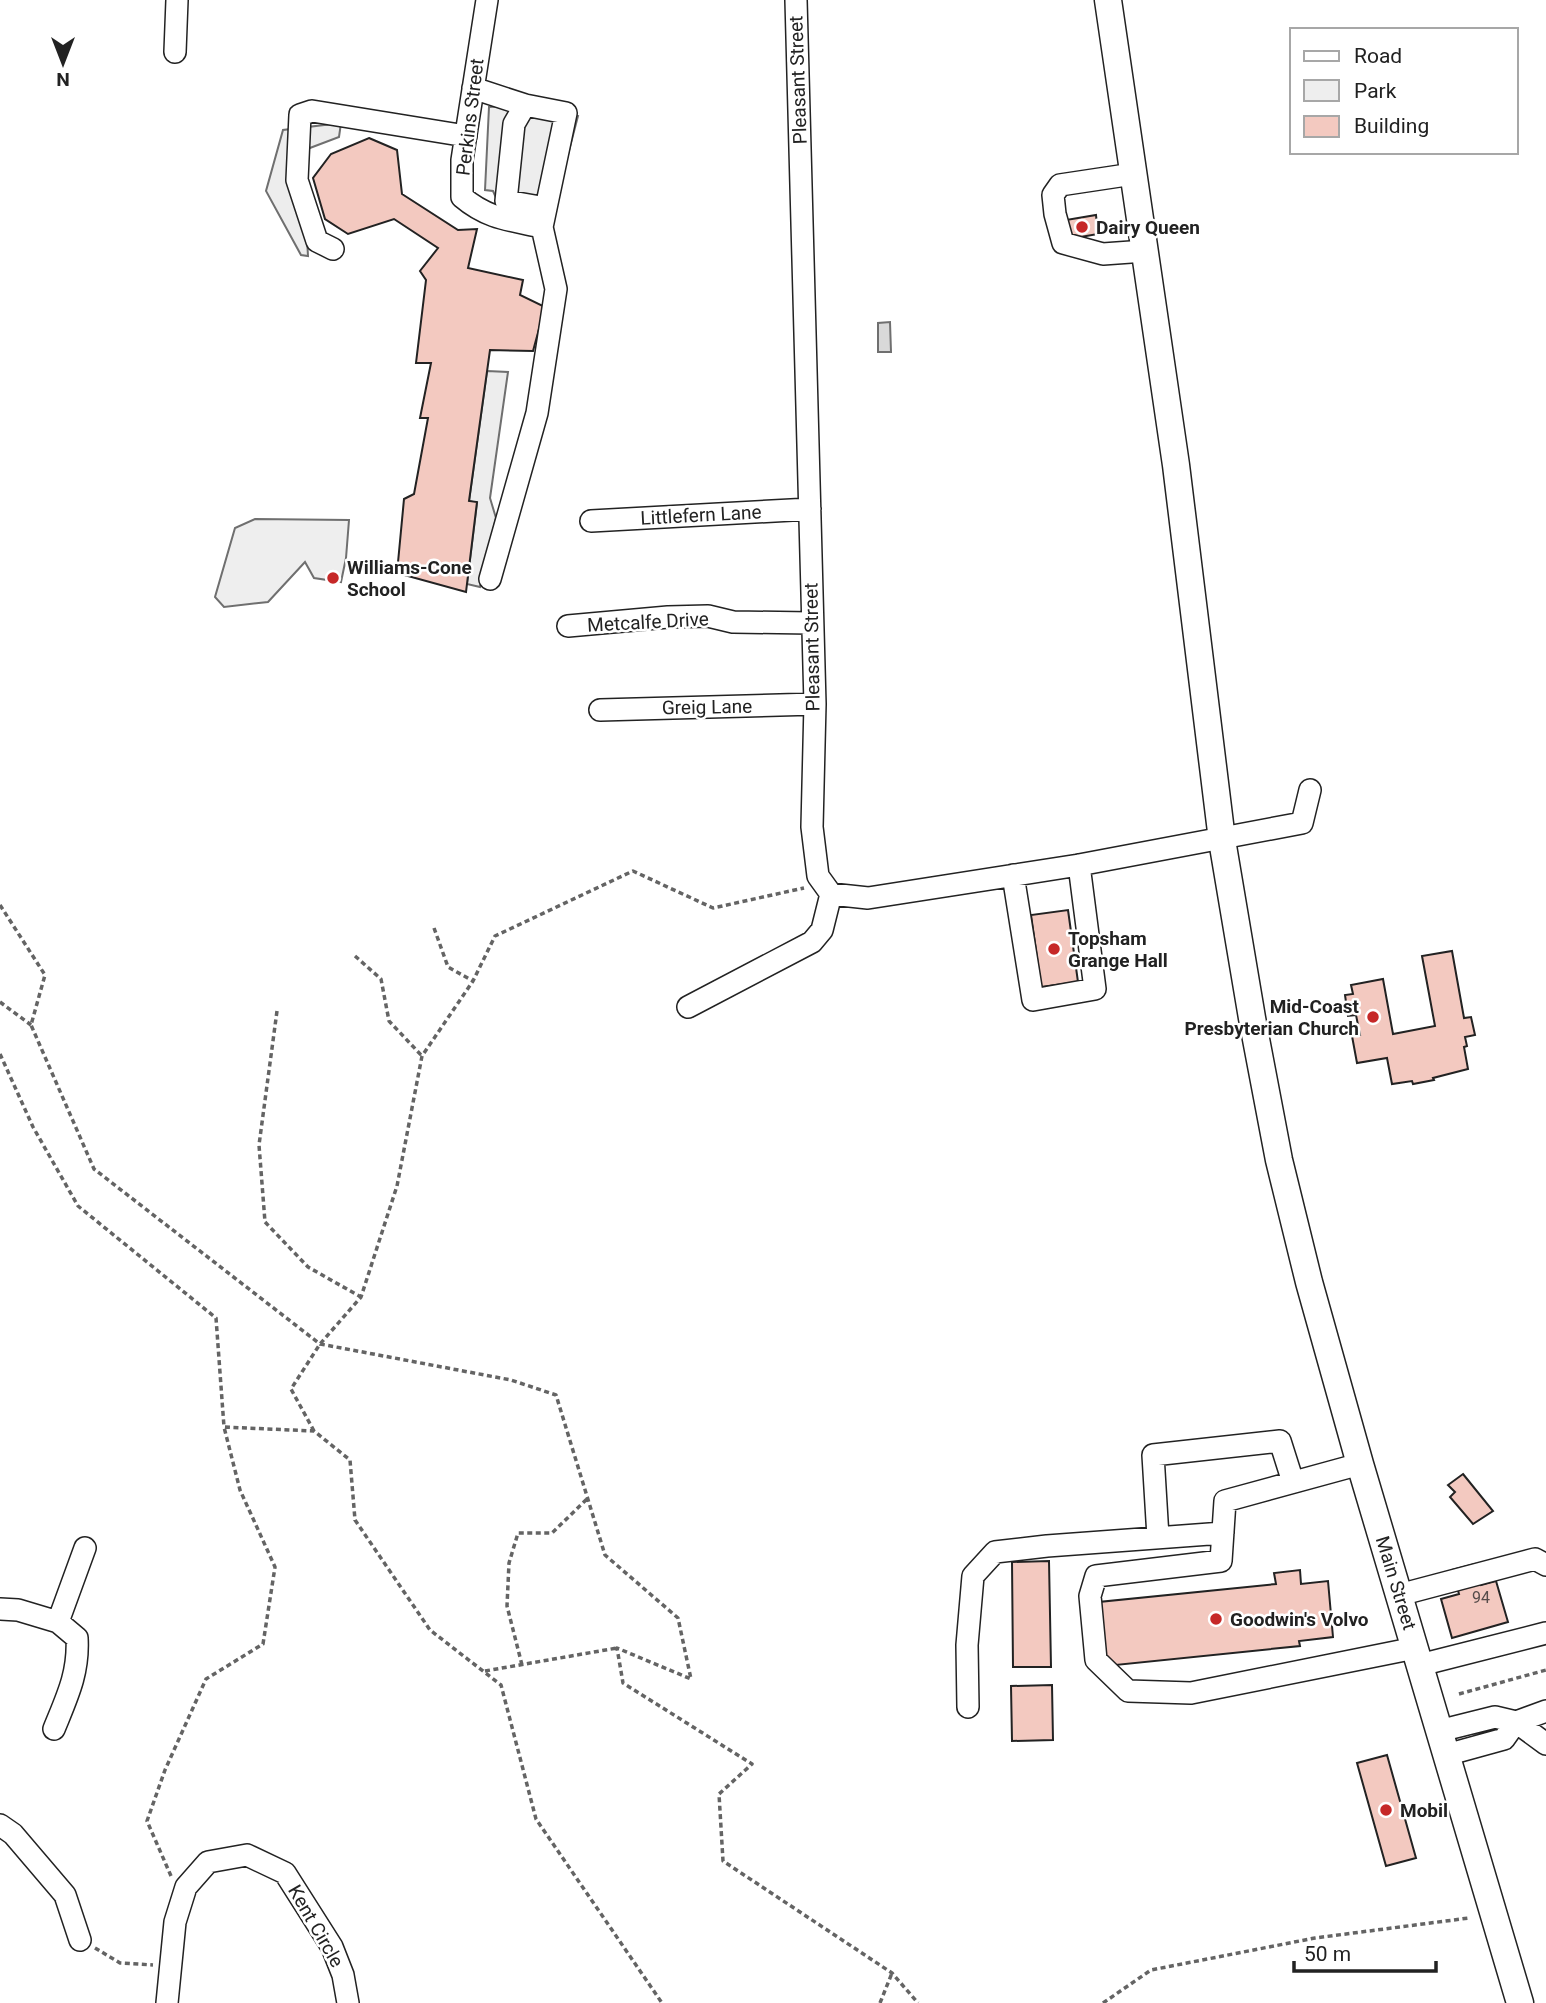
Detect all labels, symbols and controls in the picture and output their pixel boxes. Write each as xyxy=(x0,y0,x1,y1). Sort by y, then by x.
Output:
street label: Pleasant Street xyxy=(784,15,812,145)
north arrow xyxy=(28,28,98,98)
legend xyxy=(1290,28,1518,154)
text: Road xyxy=(1354,44,1402,68)
street label: Perkins Street xyxy=(451,57,489,177)
text: N xyxy=(56,68,70,91)
text: Park xyxy=(1354,79,1397,103)
text: Building xyxy=(1354,114,1429,138)
place label: Dairy Queen xyxy=(1096,216,1200,239)
marker: Dairy Queen xyxy=(1074,219,1090,235)
street label: Littlefern Lane xyxy=(640,500,762,530)
place label: Williams-Cone School xyxy=(347,556,472,601)
marker: Williams-Cone School xyxy=(325,570,341,586)
street label: Pleasant Street xyxy=(799,582,825,712)
street label: Metcalfe Drive xyxy=(587,607,709,637)
street label: Greig Lane xyxy=(662,695,752,719)
place label: Topsham Grange Hall xyxy=(1068,927,1168,972)
marker: Topsham Grange Hall xyxy=(1046,941,1062,957)
place label: Mid-Coast Presbyterian Church xyxy=(1185,995,1360,1040)
marker: Mid-Coast Presbyterian Church xyxy=(1365,1009,1381,1025)
street label: Main Street xyxy=(1371,1533,1421,1633)
house number: 94 xyxy=(1472,1588,1490,1607)
place label: Goodwin's Volvo xyxy=(1230,1608,1369,1631)
marker: Goodwin's Volvo xyxy=(1208,1611,1224,1627)
place label: Mobil xyxy=(1400,1799,1448,1822)
marker: Mobil xyxy=(1378,1802,1394,1818)
street label: Kent Circle xyxy=(283,1881,349,1971)
scale bar xyxy=(1294,1930,1436,1974)
text: 50 m xyxy=(1304,1942,1351,1966)

